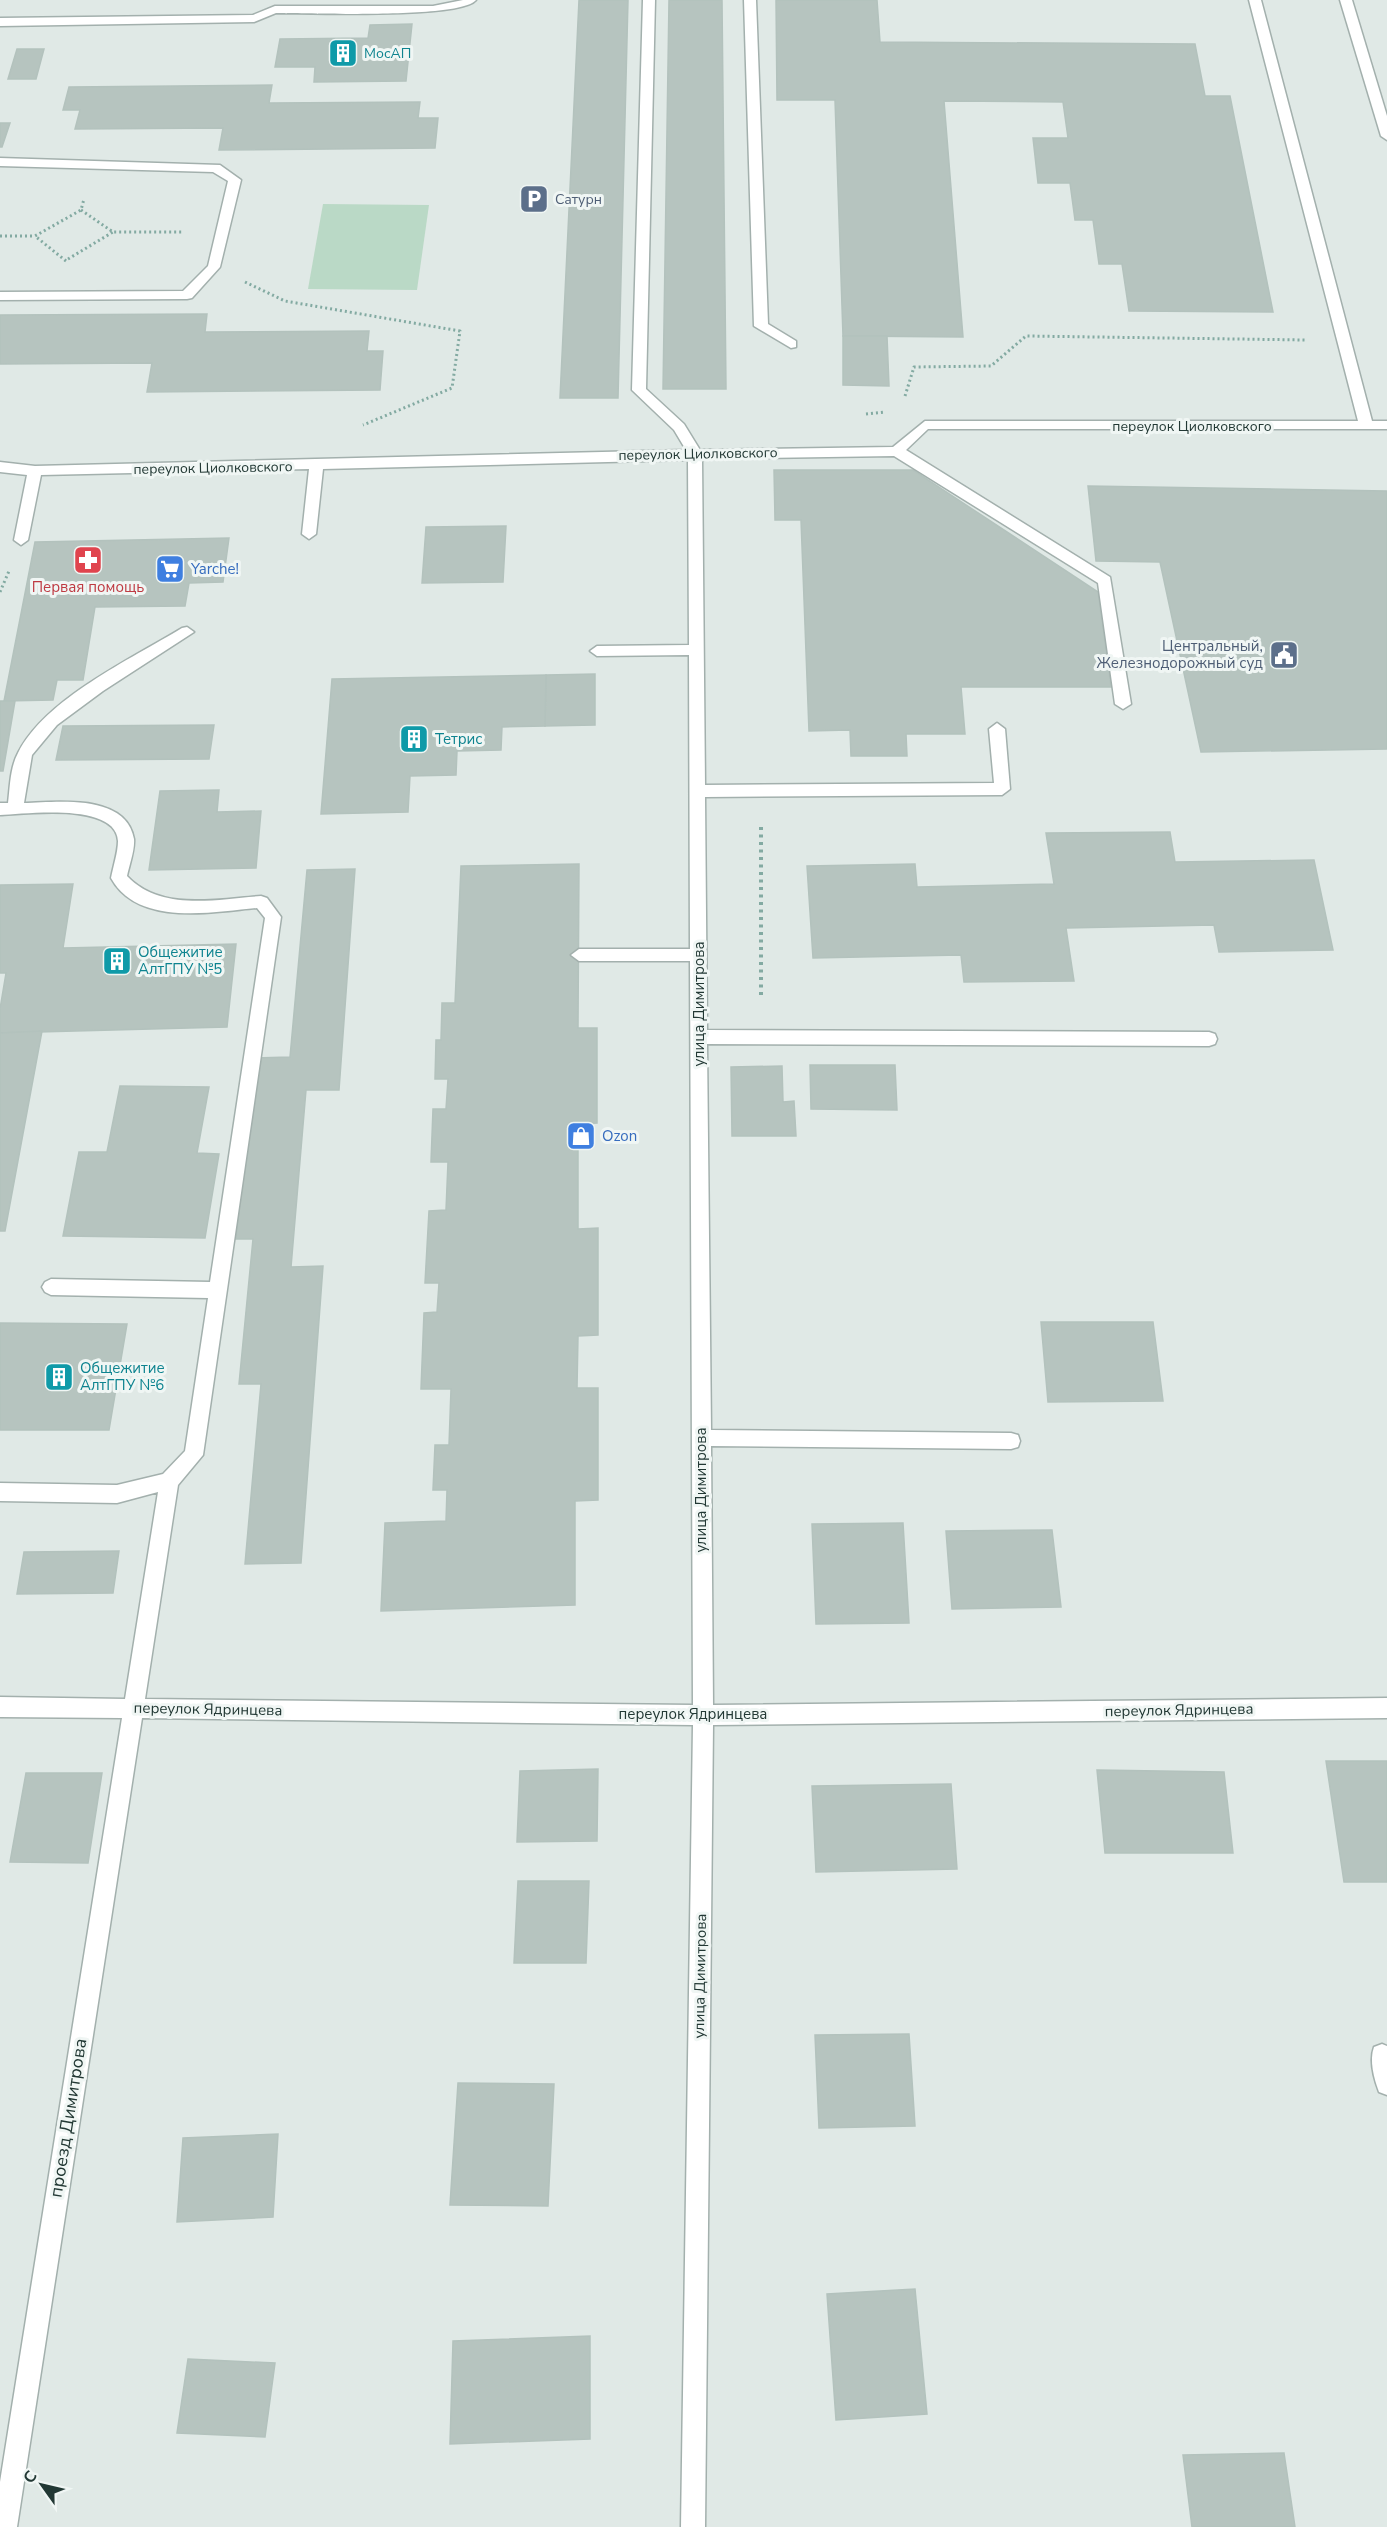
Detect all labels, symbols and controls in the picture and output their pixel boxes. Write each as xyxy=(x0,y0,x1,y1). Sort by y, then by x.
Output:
building icon: МосАП xyxy=(327,37,359,69)
place label: МосАП xyxy=(364,44,411,63)
parking icon: Сатурн xyxy=(518,183,550,215)
place label: Сатурн xyxy=(555,190,602,209)
street label: переулок Циолковского xyxy=(1112,417,1272,436)
street label: переулок Циолковского xyxy=(618,443,778,465)
street label: переулок Циолковского xyxy=(133,457,293,479)
pharmacy icon: Первая помощь xyxy=(72,544,104,576)
supermarket icon: Yarche! xyxy=(154,553,186,585)
place label: Yarche! xyxy=(190,559,239,579)
place label: Первая помощь xyxy=(32,577,144,597)
place label: Центральный, Железнодорожный суд xyxy=(1096,636,1263,673)
public building icon: Центральный, Железнодорожный суд xyxy=(1268,639,1300,671)
building icon: Тетрис xyxy=(398,723,430,755)
place label: Тетрис xyxy=(435,729,482,749)
street label: улица Димитрова xyxy=(689,941,709,1067)
place label: Общежитие АлтГПУ №5 xyxy=(138,942,223,979)
building icon: Общежитие АлтГПУ №5 xyxy=(101,945,133,977)
shop icon: Ozon xyxy=(565,1120,597,1152)
place label: Ozon xyxy=(602,1126,637,1146)
place label: Общежитие АлтГПУ №6 xyxy=(80,1358,165,1395)
building icon: Общежитие АлтГПУ №6 xyxy=(43,1361,75,1393)
street label: улица Димитрова xyxy=(691,1427,711,1553)
street label: переулок Ядринцева xyxy=(133,1698,283,1720)
street label: переулок Ядринцева xyxy=(1104,1699,1254,1721)
street label: переулок Ядринцева xyxy=(619,1704,767,1724)
street label: улица Димитрова xyxy=(689,1913,711,2039)
street label: проезд Димитрова xyxy=(44,2037,92,2199)
north arrow xyxy=(12,2455,72,2515)
text: С xyxy=(18,2466,43,2488)

